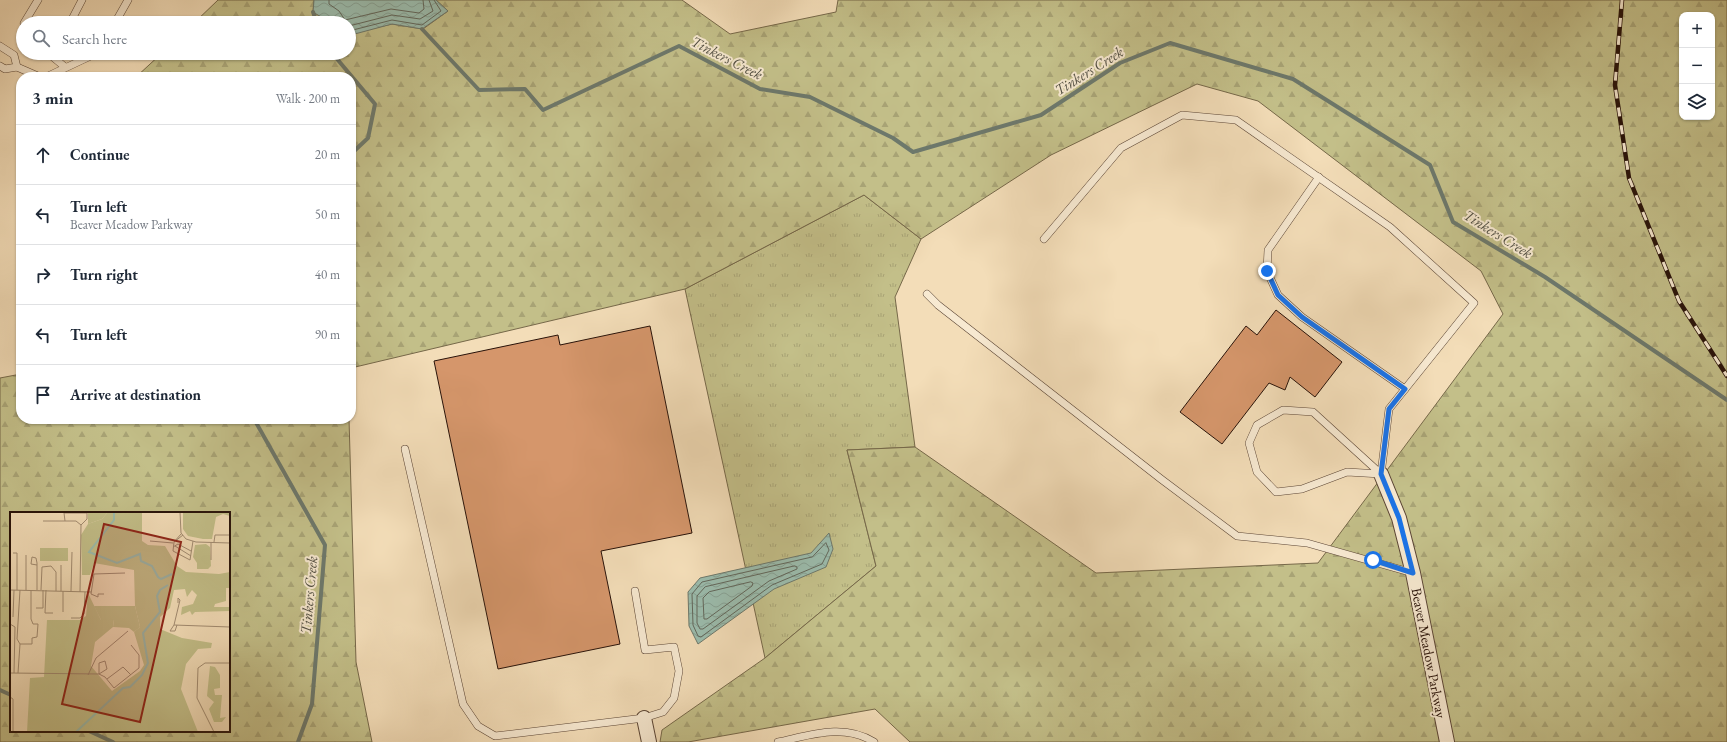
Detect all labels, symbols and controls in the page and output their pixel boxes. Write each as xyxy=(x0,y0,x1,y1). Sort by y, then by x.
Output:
map controls xyxy=(1679,12,1715,120)
button: + xyxy=(1679,12,1715,48)
search box xyxy=(16,16,356,60)
icon: search xyxy=(30,27,52,49)
text: Search here xyxy=(62,29,127,48)
water label: Tinkers Creek xyxy=(688,31,766,84)
water label: Tinkers Creek xyxy=(1051,42,1127,99)
button: − xyxy=(1679,48,1715,84)
button: layers xyxy=(1679,84,1715,120)
text: 3 min xyxy=(32,87,73,109)
text: Walk · 200 m xyxy=(276,90,340,107)
icon: ahead xyxy=(32,144,54,166)
text: Continue xyxy=(70,145,130,164)
text: 20 m xyxy=(315,146,340,163)
text: Turn left xyxy=(70,197,127,216)
icon: left xyxy=(32,204,54,226)
water label: Tinkers Creek xyxy=(1460,205,1536,262)
text: 50 m xyxy=(315,206,340,223)
text: Beaver Meadow Parkway xyxy=(70,216,193,233)
route end xyxy=(1258,262,1276,280)
icon: right xyxy=(32,264,54,286)
text: Turn right xyxy=(70,265,138,284)
text: 40 m xyxy=(315,266,340,283)
icon: left xyxy=(32,324,54,346)
text: Turn left xyxy=(70,325,127,344)
text: 90 m xyxy=(315,326,340,343)
icon: arrive xyxy=(32,384,54,406)
text: Arrive at destination xyxy=(70,385,201,404)
inset map xyxy=(10,512,230,732)
route start xyxy=(1364,551,1382,569)
water label: Tinkers Creek xyxy=(296,555,321,634)
street label: Beaver Meadow Parkway xyxy=(1408,586,1451,720)

